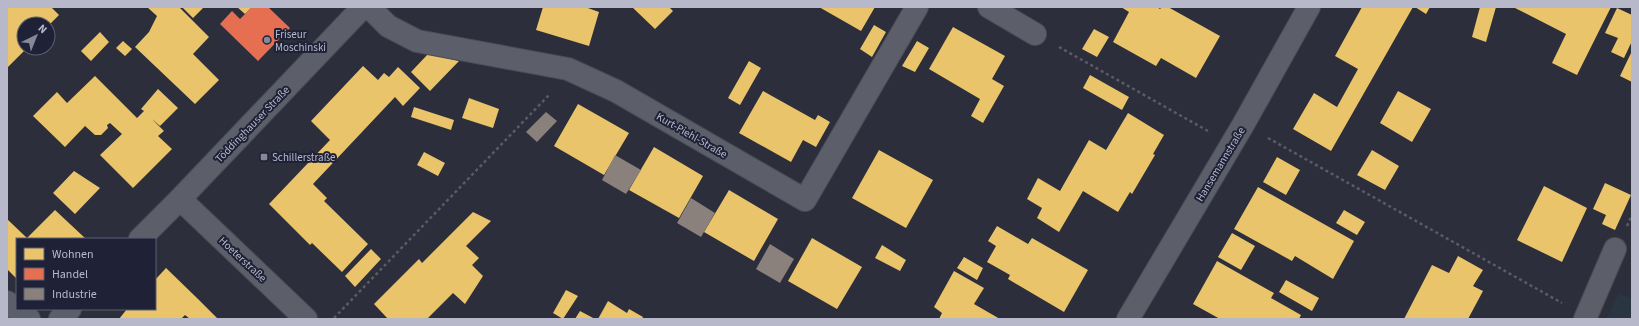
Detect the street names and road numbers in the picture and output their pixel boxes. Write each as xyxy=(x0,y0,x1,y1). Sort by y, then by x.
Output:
street label: Töddinghauser Straße xyxy=(212,82,293,166)
street label: Kurt-Piehl-Straße xyxy=(654,109,730,162)
street label: Hansemannstraße xyxy=(1192,124,1249,204)
street label: Hoeterstraße xyxy=(216,233,270,286)

